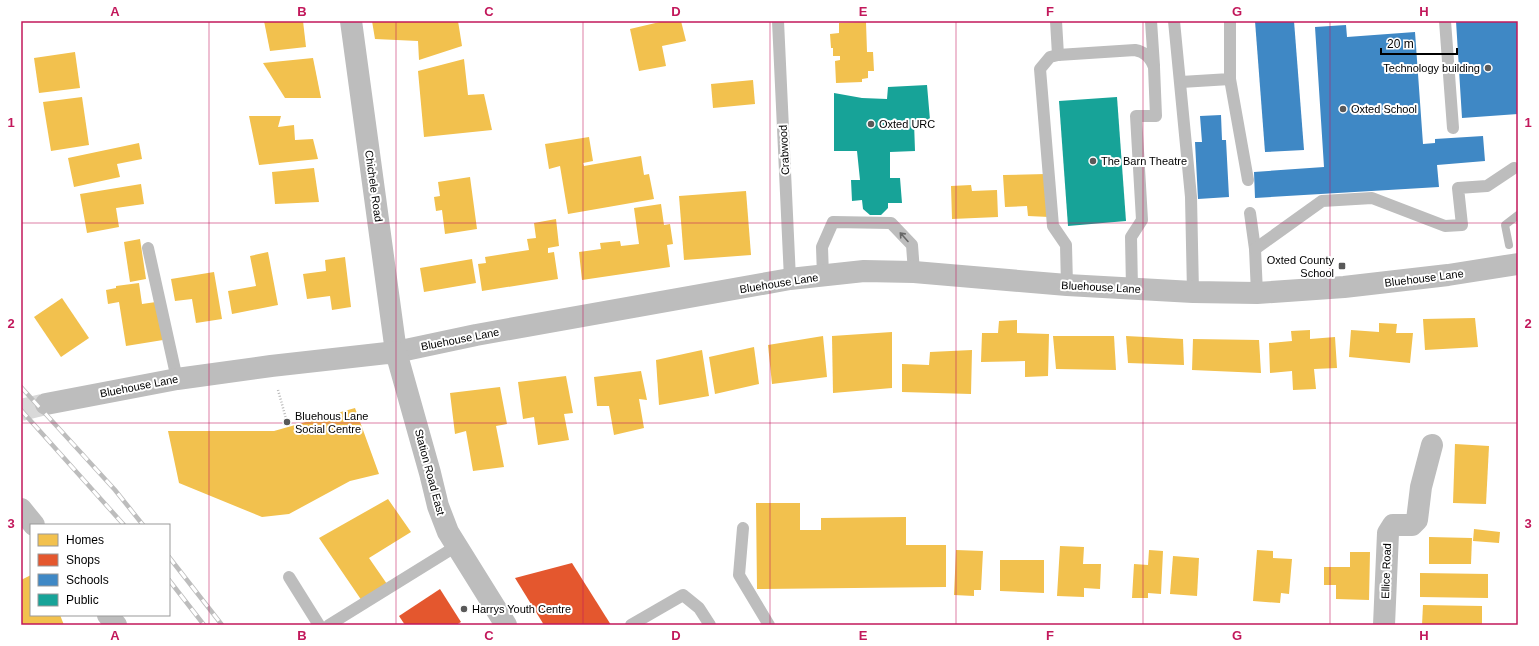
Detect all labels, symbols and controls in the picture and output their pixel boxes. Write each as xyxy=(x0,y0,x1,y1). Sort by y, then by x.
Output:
text: A xyxy=(110,4,120,19)
text: B xyxy=(297,4,307,19)
text: C xyxy=(484,4,494,19)
text: D xyxy=(671,4,681,19)
text: E xyxy=(859,4,868,19)
text: F xyxy=(1046,4,1054,19)
text: G xyxy=(1232,4,1242,19)
text: H xyxy=(1419,4,1429,19)
scale bar xyxy=(1381,30,1457,56)
text: 20 m xyxy=(1387,37,1414,51)
place label: Technology building xyxy=(1383,62,1480,74)
marker: Technology building xyxy=(1483,63,1493,73)
place label: Oxted School xyxy=(1351,103,1417,115)
marker: Oxted School xyxy=(1338,104,1348,114)
text: 1 xyxy=(7,115,15,130)
text: 1 xyxy=(1524,115,1532,130)
place label: Oxted URC xyxy=(879,118,935,130)
marker: Oxted URC xyxy=(866,119,876,129)
street label: Crabwood xyxy=(777,125,791,175)
street label: Chichele Road xyxy=(363,149,385,223)
place label: The Barn Theatre xyxy=(1101,155,1187,167)
marker: The Barn Theatre xyxy=(1088,156,1098,166)
one-way arrow xyxy=(899,232,909,242)
place label: Oxted County School xyxy=(1267,254,1334,279)
marker: Oxted County School xyxy=(1337,261,1347,271)
street label: Bluehouse Lane xyxy=(1384,267,1464,289)
street label: Bluehouse Lane xyxy=(739,271,819,295)
street label: Bluehouse Lane xyxy=(1061,279,1141,295)
text: 2 xyxy=(7,316,15,331)
text: 2 xyxy=(1524,316,1532,331)
street label: Bluehouse Lane xyxy=(420,326,500,352)
street label: Bluehouse Lane xyxy=(99,373,179,399)
place label: Bluehous Lane Social Centre xyxy=(295,410,368,435)
marker: Bluehous Lane Social Centre xyxy=(282,417,292,427)
street label: Station Road East xyxy=(413,428,447,516)
text: 3 xyxy=(7,516,15,531)
text: 3 xyxy=(1524,516,1532,531)
legend xyxy=(30,524,170,616)
text: Homes xyxy=(66,533,104,547)
street label: Ellice Road xyxy=(1379,543,1393,599)
text: Shops xyxy=(66,553,100,567)
text: Schools xyxy=(66,573,109,587)
text: Public xyxy=(66,593,99,607)
place label: Harrys Youth Centre xyxy=(472,603,571,615)
marker: Harrys Youth Centre xyxy=(459,604,469,614)
text: A xyxy=(110,628,120,643)
text: B xyxy=(297,628,307,643)
text: C xyxy=(484,628,494,643)
text: D xyxy=(671,628,681,643)
text: E xyxy=(859,628,868,643)
text: F xyxy=(1046,628,1054,643)
text: G xyxy=(1232,628,1242,643)
text: H xyxy=(1419,628,1429,643)

